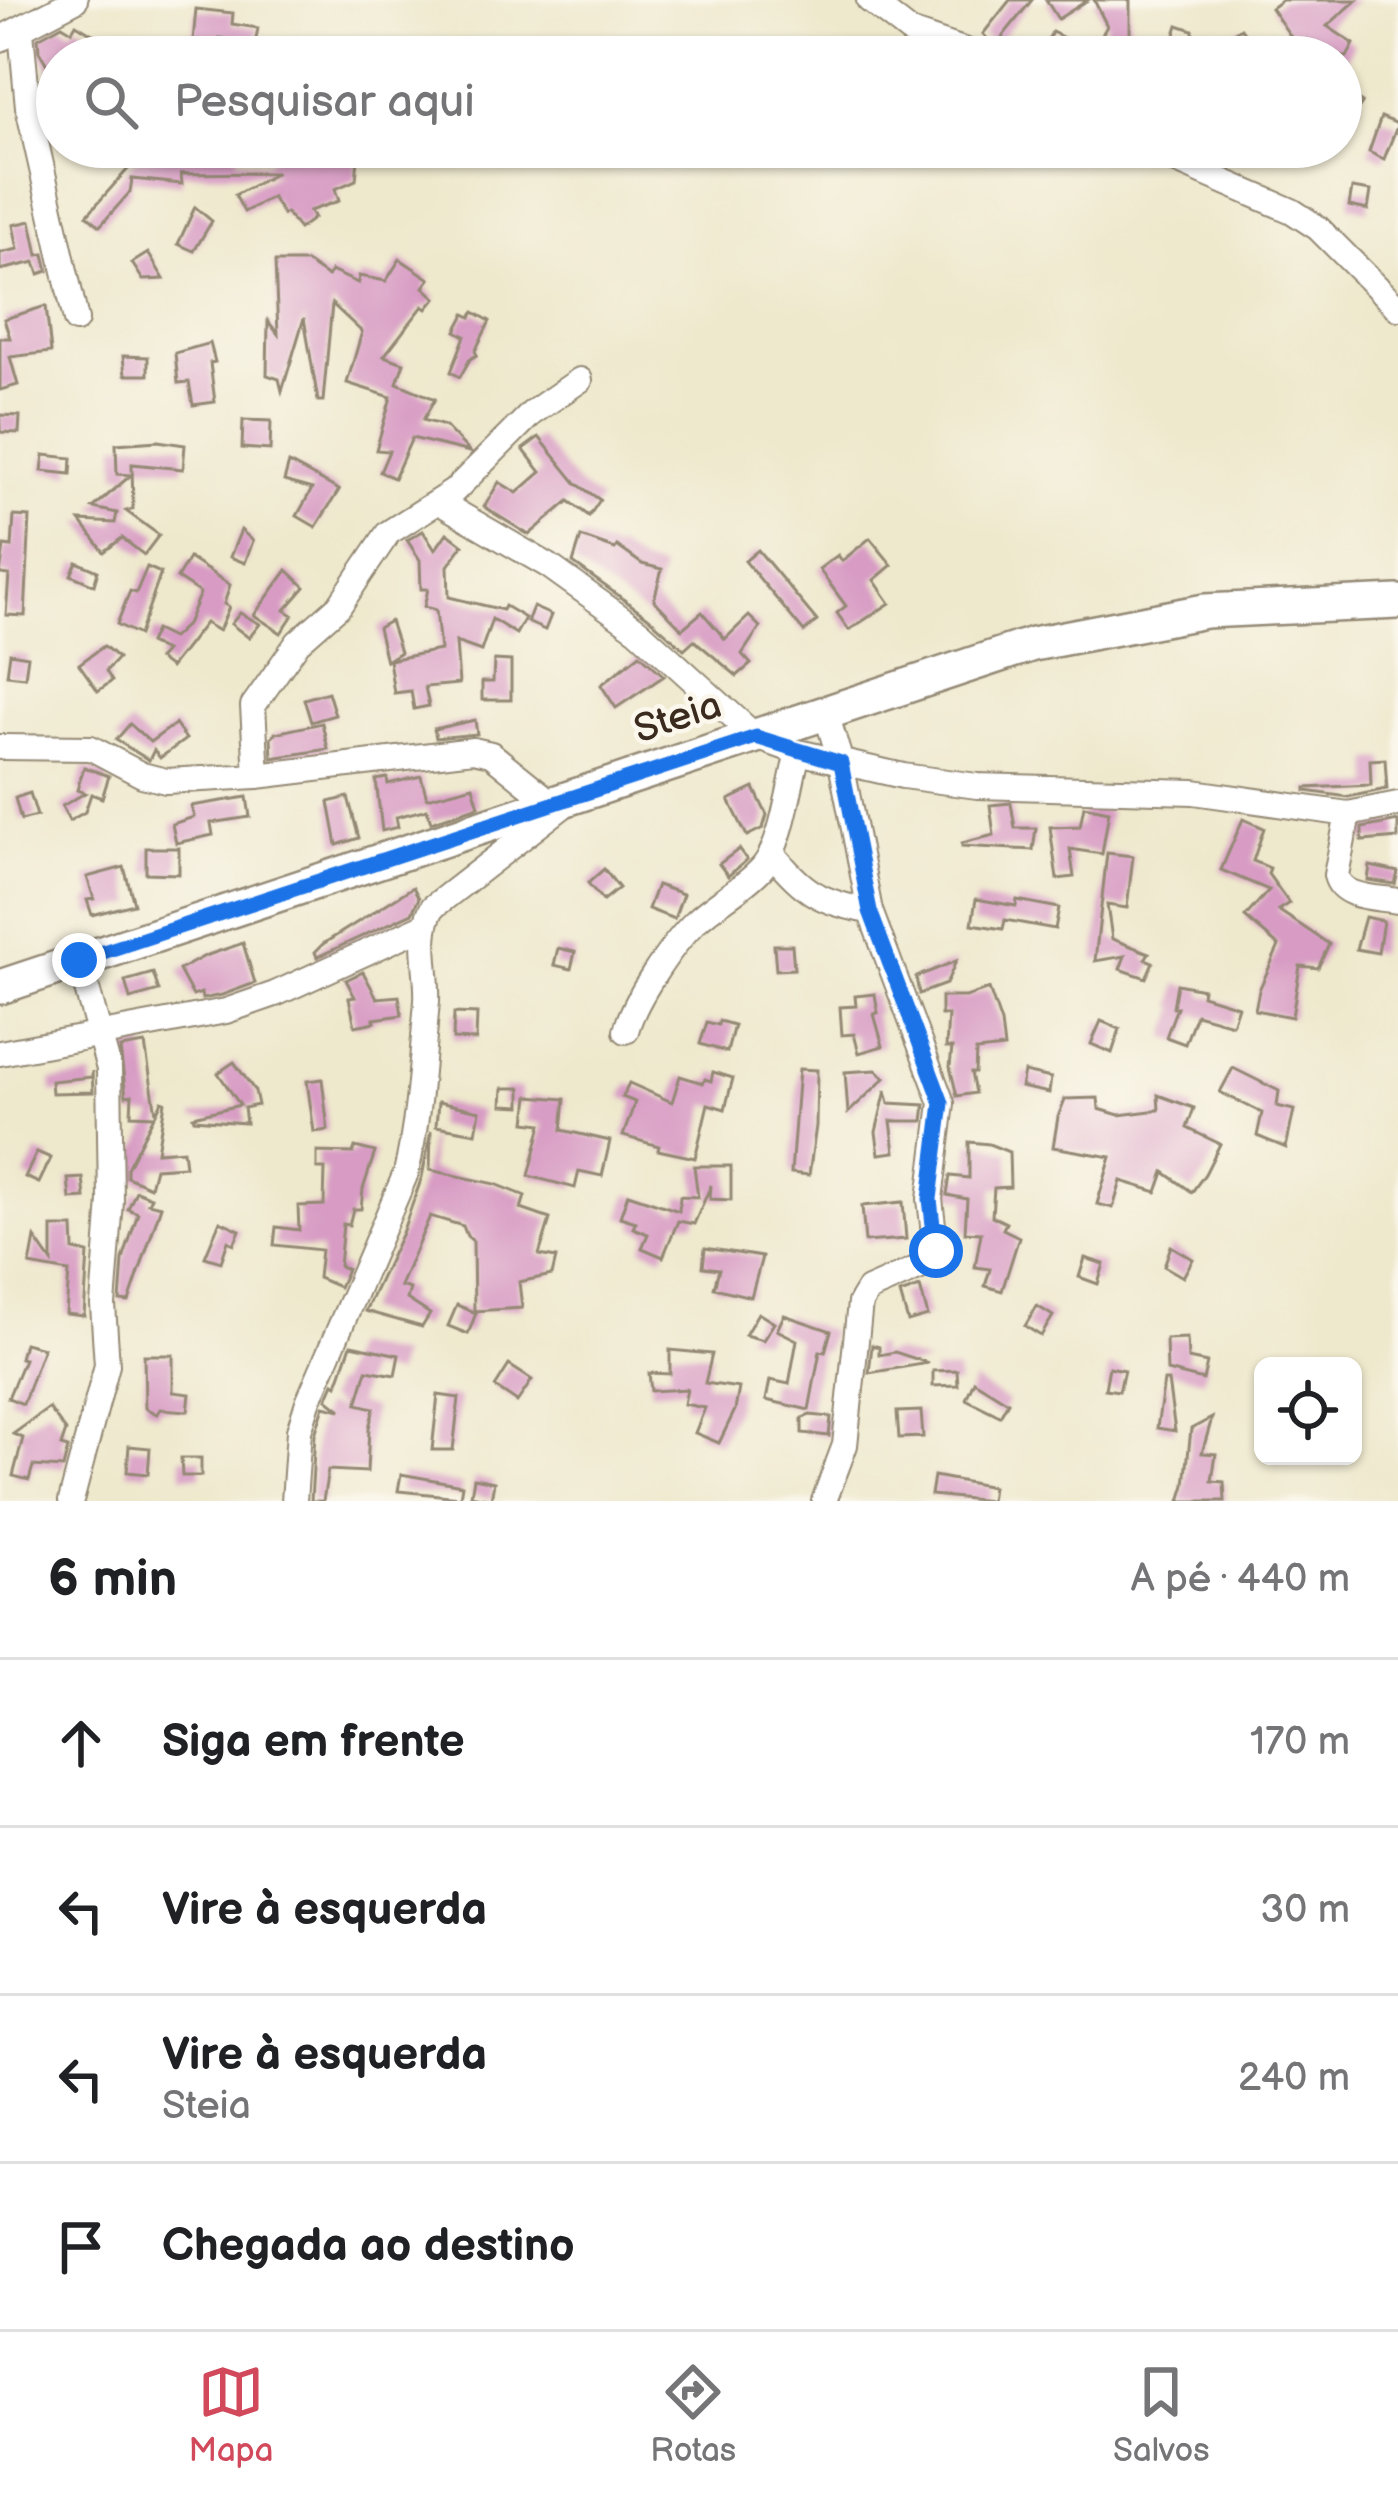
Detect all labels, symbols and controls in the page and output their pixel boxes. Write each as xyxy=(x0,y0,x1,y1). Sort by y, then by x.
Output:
search box xyxy=(36,36,1362,168)
icon: search xyxy=(78,69,144,135)
text: Pesquisar aqui xyxy=(174,75,475,130)
street label: Steia xyxy=(629,682,727,754)
route end xyxy=(52,933,106,987)
route start xyxy=(909,1224,963,1278)
map controls xyxy=(1254,1357,1362,1465)
button: locate xyxy=(1254,1357,1362,1465)
text: 6 min xyxy=(48,1549,177,1610)
text: A pé · 440 m xyxy=(1131,1556,1350,1603)
icon: ahead xyxy=(48,1710,114,1776)
text: Siga em frente xyxy=(162,1715,465,1770)
text: 170 m xyxy=(1250,1719,1350,1766)
icon: left xyxy=(48,1878,114,1944)
text: Vire à esquerda xyxy=(162,1883,487,1938)
text: 30 m xyxy=(1260,1887,1350,1934)
text: Vire à esquerda xyxy=(162,2028,487,2083)
icon: left xyxy=(48,2046,114,2112)
text: 240 m xyxy=(1238,2055,1350,2102)
text: Steia xyxy=(162,2083,251,2130)
icon: arrive xyxy=(48,2214,114,2280)
text: Chegada ao destino xyxy=(162,2219,575,2274)
tab: Mapa xyxy=(188,2359,273,2471)
tab: Rotas xyxy=(650,2359,736,2471)
tab: Salvos xyxy=(1113,2359,1210,2471)

